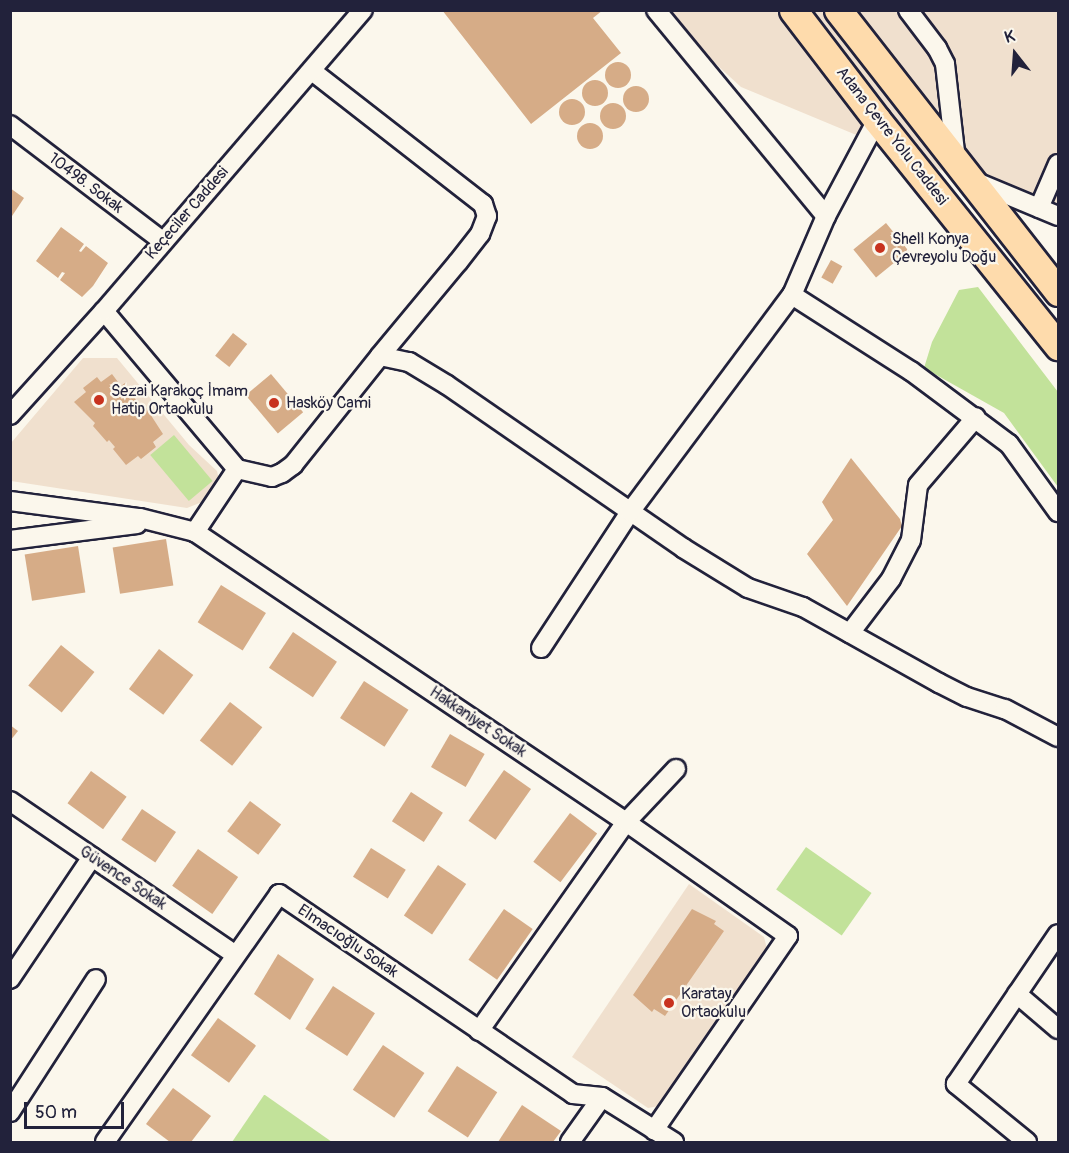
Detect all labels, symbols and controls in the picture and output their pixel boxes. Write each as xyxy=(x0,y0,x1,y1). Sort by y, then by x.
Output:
north arrow xyxy=(985,24,1045,84)
text: K xyxy=(1002,26,1017,48)
street label: Adana Çevre Yolu Caddesi xyxy=(832,63,952,209)
street label: 10498. Sokak xyxy=(45,149,127,217)
street label: Keçeciler Caddesi xyxy=(142,163,232,263)
place label: Shell Konya Çevreyolu Doğu xyxy=(892,229,996,267)
marker: Shell Konya Çevreyolu Doğu xyxy=(873,241,887,255)
place label: Sezai Karakoç İmam Hatip Ortaokulu xyxy=(111,381,248,419)
marker: Sezai Karakoç İmam Hatip Ortaokulu xyxy=(92,393,106,407)
place label: Hasköy Cami xyxy=(286,393,371,413)
marker: Hasköy Cami xyxy=(267,396,281,410)
street label: Hakkaniyet Sokak xyxy=(426,682,530,762)
street label: Güvence Sokak xyxy=(76,842,170,914)
street label: Elmacıoğlu Sokak xyxy=(294,900,402,982)
place label: Karatay Ortaokulu xyxy=(681,984,746,1022)
marker: Karatay Ortaokulu xyxy=(662,996,676,1010)
scale bar xyxy=(27,1090,128,1128)
text: 50 m xyxy=(35,1101,77,1124)

